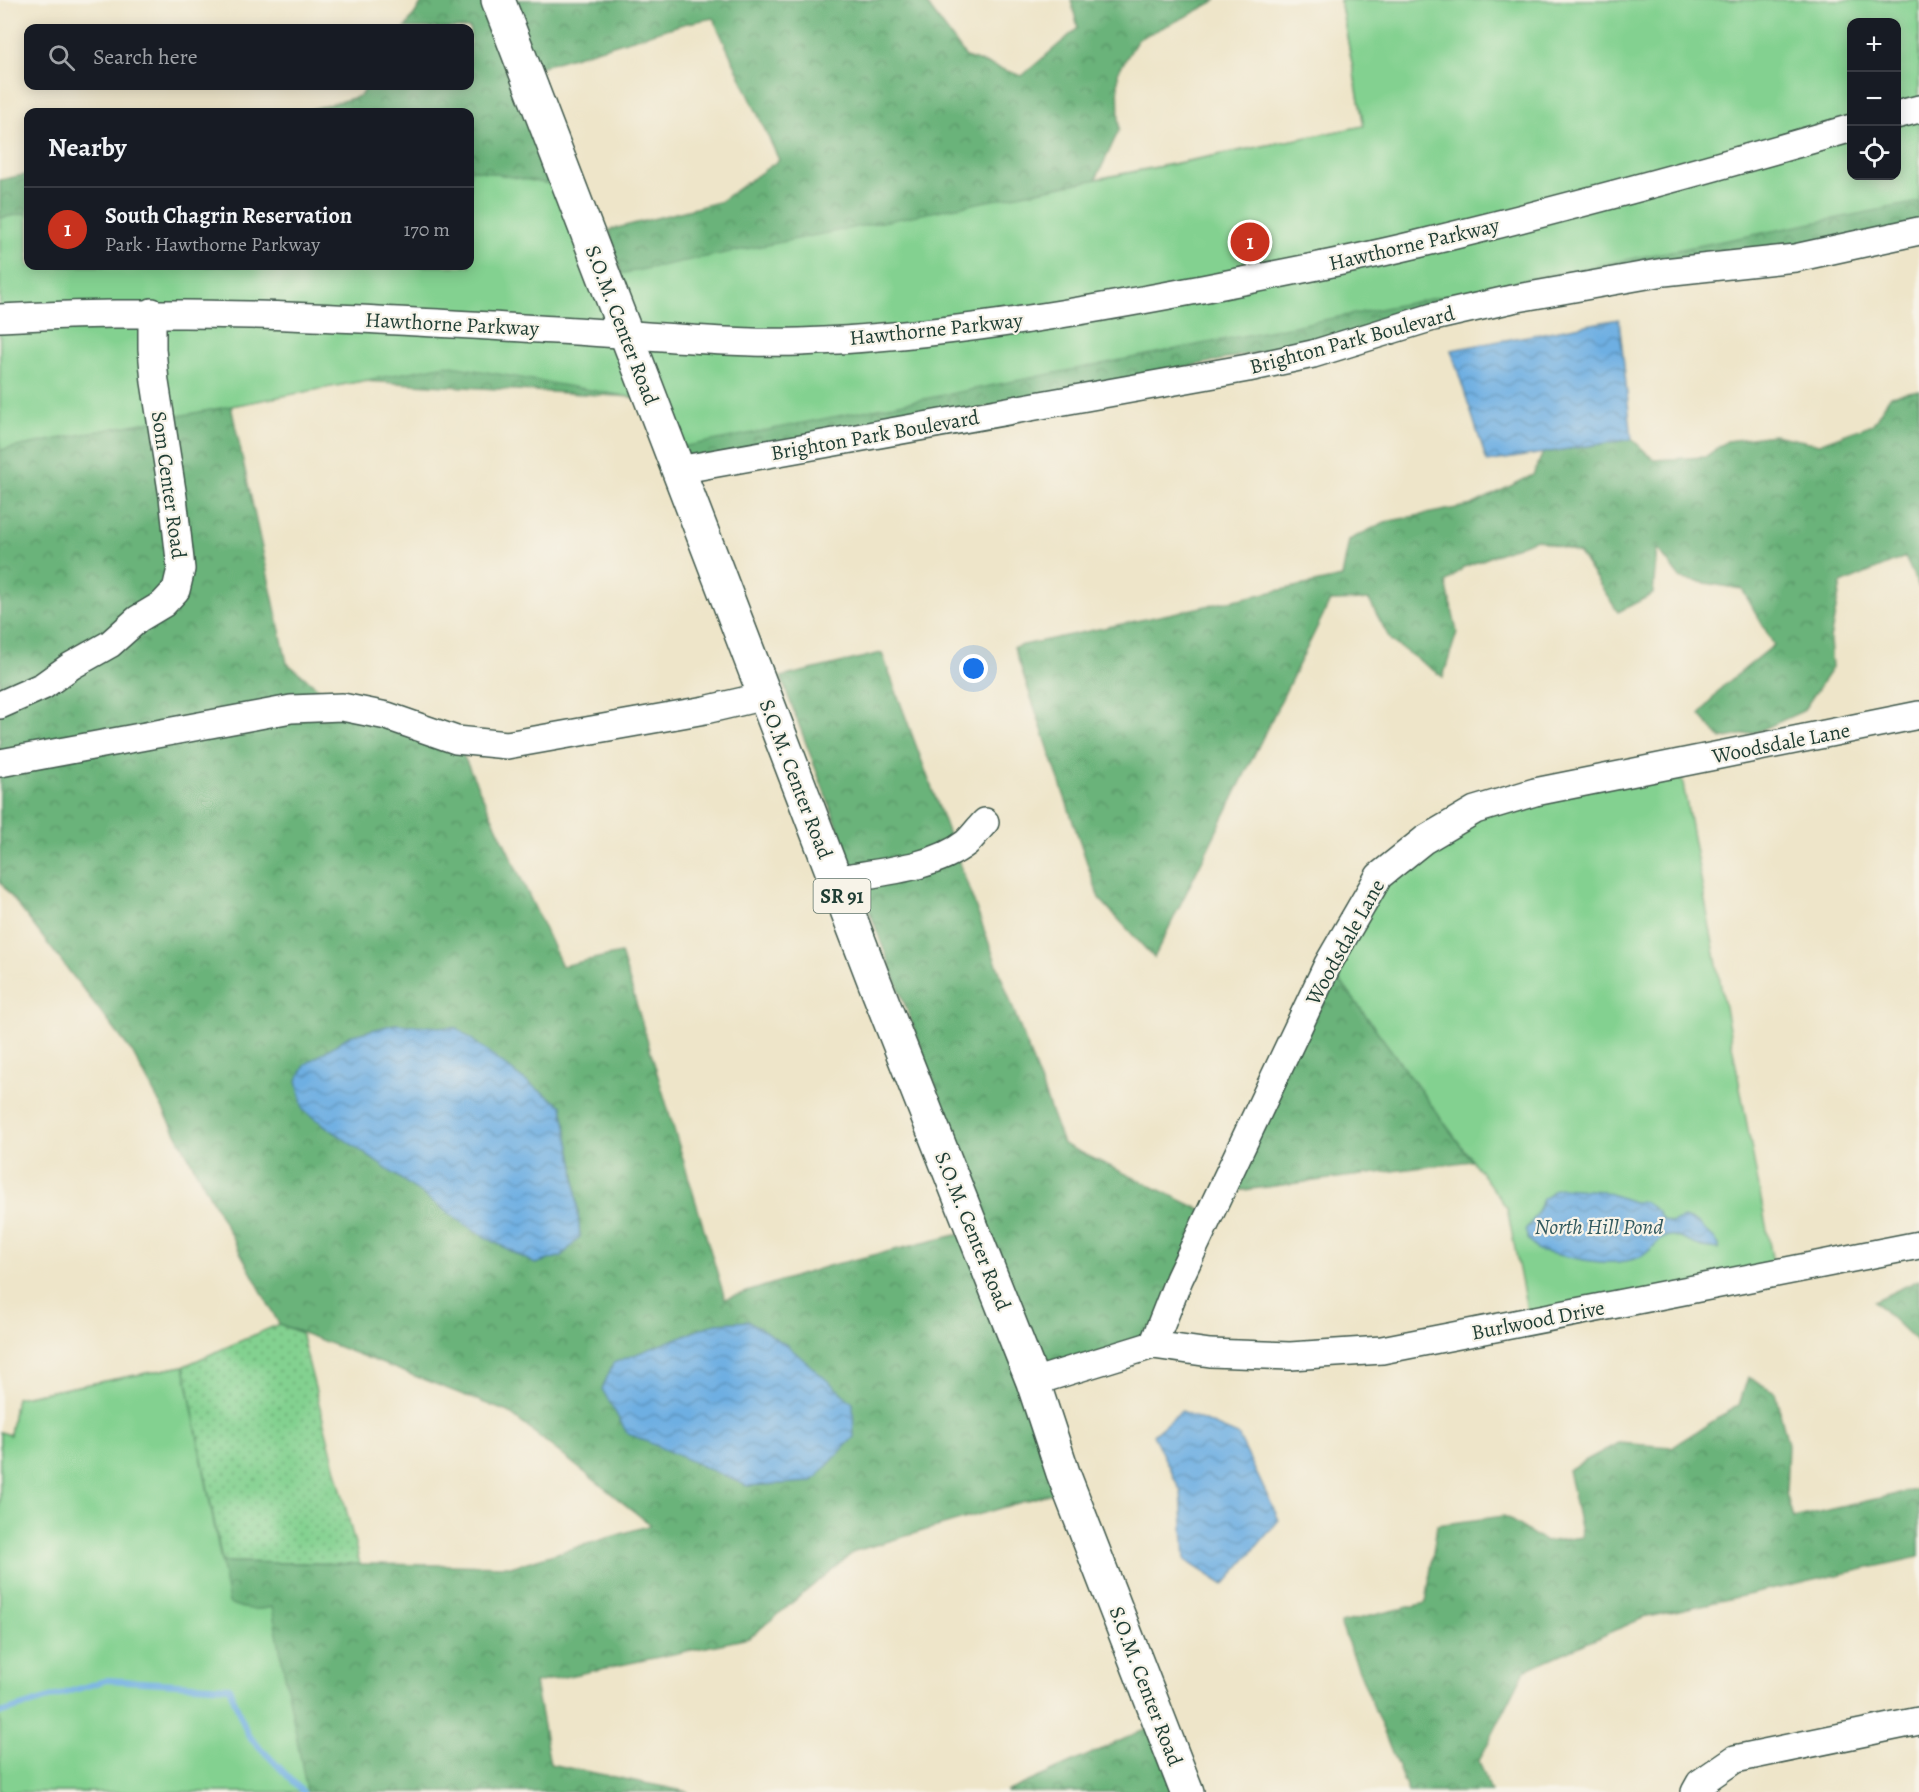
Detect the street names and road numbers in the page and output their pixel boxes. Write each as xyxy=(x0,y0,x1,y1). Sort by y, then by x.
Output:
street label: Hawthorne Parkway xyxy=(1326,211,1503,277)
street label: S.O.M. Center Road xyxy=(579,241,666,410)
street label: Brighton Park Boulevard xyxy=(1246,299,1458,381)
street label: Hawthorne Parkway xyxy=(364,305,540,343)
street label: Hawthorne Parkway xyxy=(848,306,1025,352)
street label: Brighton Park Boulevard xyxy=(769,403,982,467)
street label: Som Center Road xyxy=(145,409,193,561)
street label: S.O.M. Center Road xyxy=(753,695,840,864)
street label: Woodsdale Lane xyxy=(1709,716,1852,770)
street label: Woodsdale Lane xyxy=(1298,874,1391,1011)
road number: SR 91 xyxy=(814,879,870,913)
street label: S.O.M. Center Road xyxy=(928,1147,1018,1315)
street label: Burlwood Drive xyxy=(1469,1293,1607,1347)
street label: S.O.M. Center Road xyxy=(1103,1602,1190,1771)

